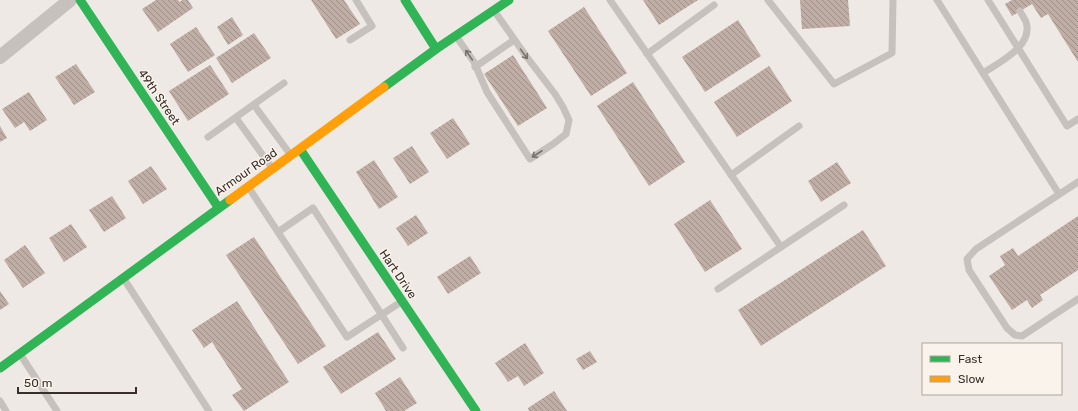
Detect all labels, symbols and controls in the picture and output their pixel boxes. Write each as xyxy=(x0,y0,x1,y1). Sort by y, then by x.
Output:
one-way arrow xyxy=(520,48,528,59)
one-way arrow xyxy=(465,49,473,60)
street label: 49th Street xyxy=(135,67,183,128)
street label: Armour Road xyxy=(212,145,280,199)
one-way arrow xyxy=(532,150,543,158)
street label: Hart Drive xyxy=(376,247,420,301)
legend xyxy=(922,343,1062,395)
text: Fast xyxy=(958,352,982,366)
scale bar xyxy=(18,369,136,395)
text: Slow xyxy=(958,372,985,386)
text: 50 m xyxy=(24,376,52,390)

